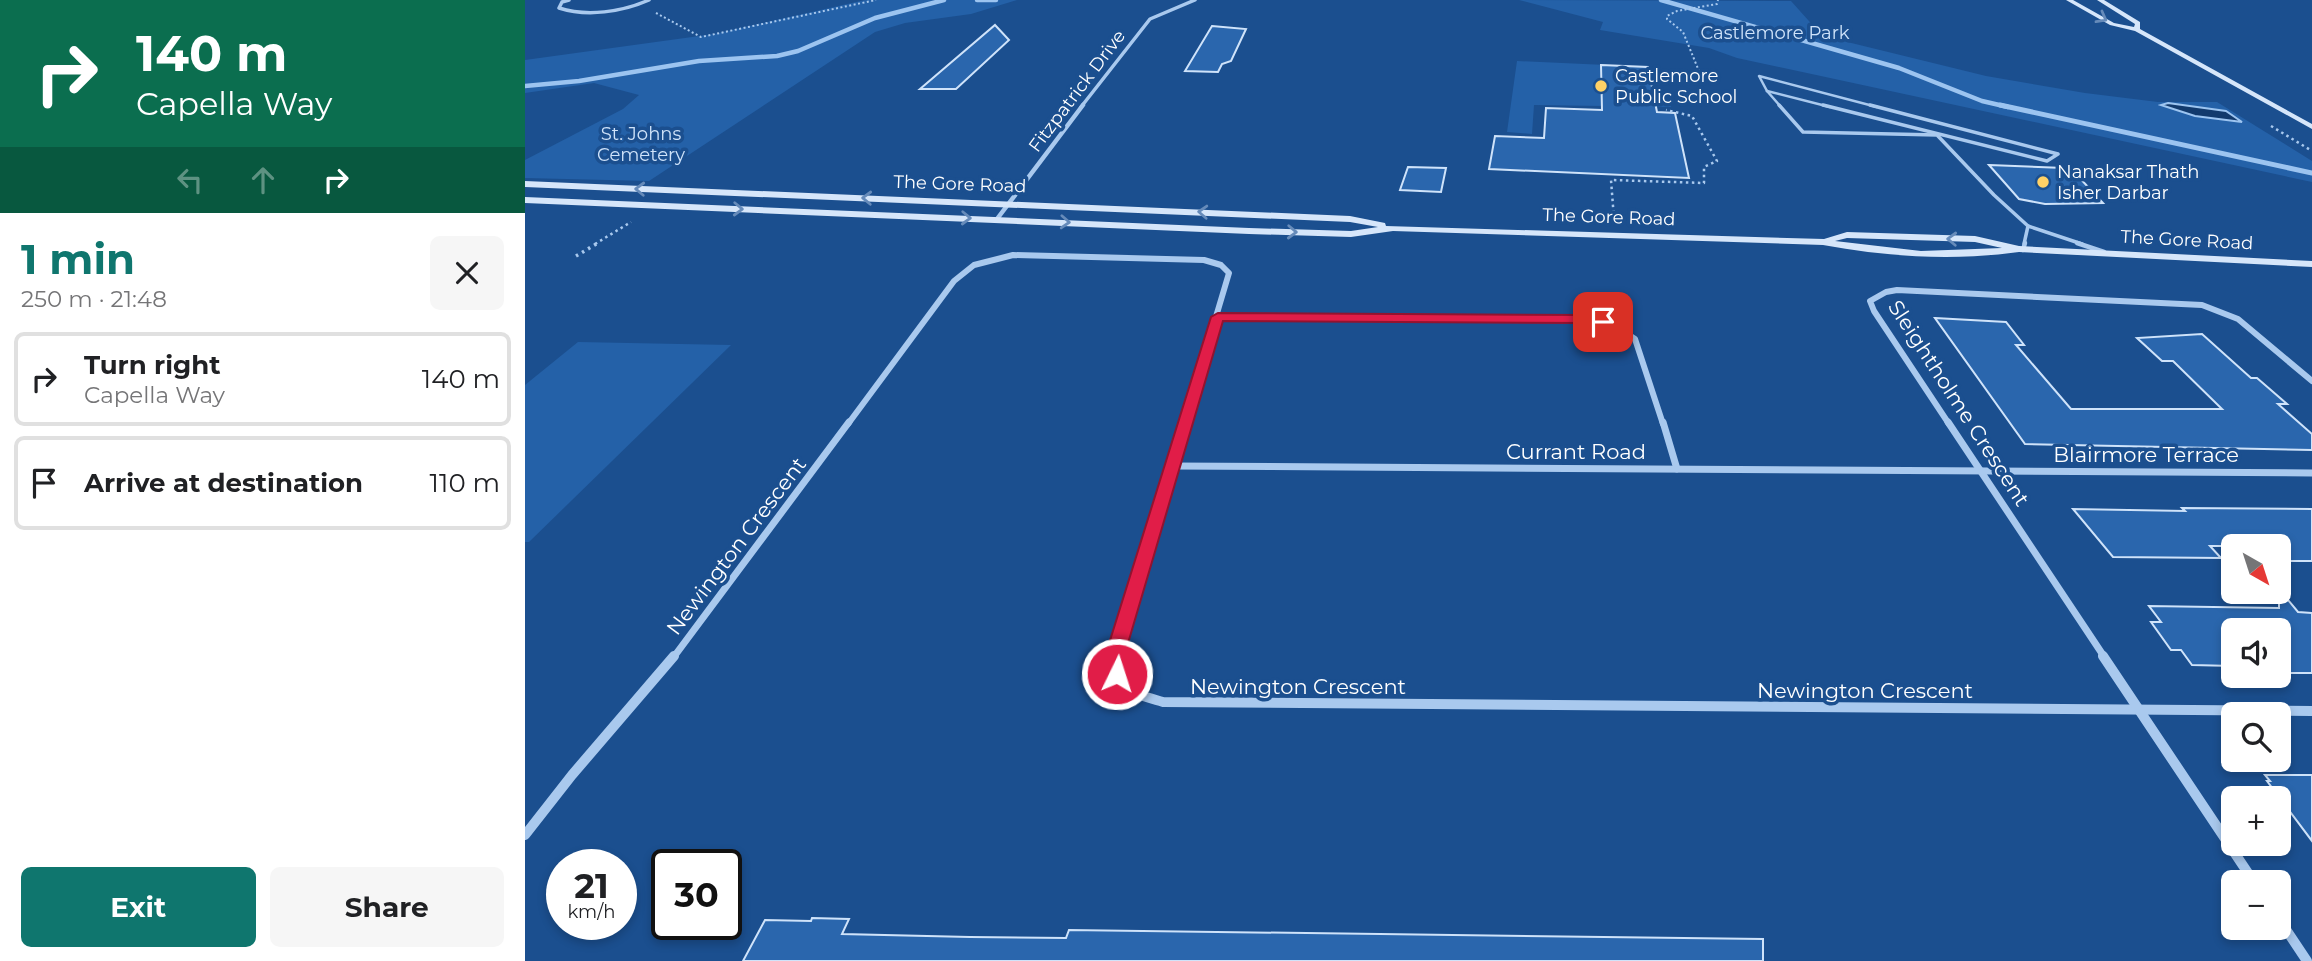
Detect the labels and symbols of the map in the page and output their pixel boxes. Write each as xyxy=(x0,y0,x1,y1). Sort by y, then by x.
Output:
one-way arrow xyxy=(2094,10,2107,23)
park label: Castlemore Park xyxy=(1700,22,1850,44)
street label: Fitzpatrick Drive xyxy=(1024,26,1130,156)
place label: Castlemore Public School xyxy=(1615,65,1737,108)
marker: Castlemore Public School xyxy=(1593,78,1609,94)
park label: St. Johns Cemetery xyxy=(597,123,685,166)
place label: Nanaksar Thath Isher Darbar xyxy=(2057,161,2199,204)
street label: The Gore Road xyxy=(893,171,1027,197)
marker: Nanaksar Thath Isher Darbar xyxy=(2035,174,2051,190)
one-way arrow xyxy=(634,181,645,196)
one-way arrow xyxy=(861,191,872,206)
one-way arrow xyxy=(733,201,744,216)
street label: The Gore Road xyxy=(1542,204,1676,230)
one-way arrow xyxy=(1198,205,1209,220)
one-way arrow xyxy=(961,210,972,225)
one-way arrow xyxy=(1060,215,1071,230)
one-way arrow xyxy=(1288,224,1298,240)
street label: The Gore Road xyxy=(2120,226,2254,254)
one-way arrow xyxy=(1946,231,1957,246)
pin xyxy=(1573,292,1633,352)
street label: Sleightholme Crescent xyxy=(1883,295,2035,511)
street label: Currant Road xyxy=(1506,439,1646,464)
street label: Blairmore Terrace xyxy=(2053,442,2239,467)
street label: Newington Crescent xyxy=(661,452,811,640)
north arrow xyxy=(2221,534,2291,604)
position arrow xyxy=(1080,637,1154,711)
street label: Newington Crescent xyxy=(1190,674,1406,699)
street label: Newington Crescent xyxy=(1757,678,1973,703)
speed limit sign: 30 xyxy=(651,849,742,940)

